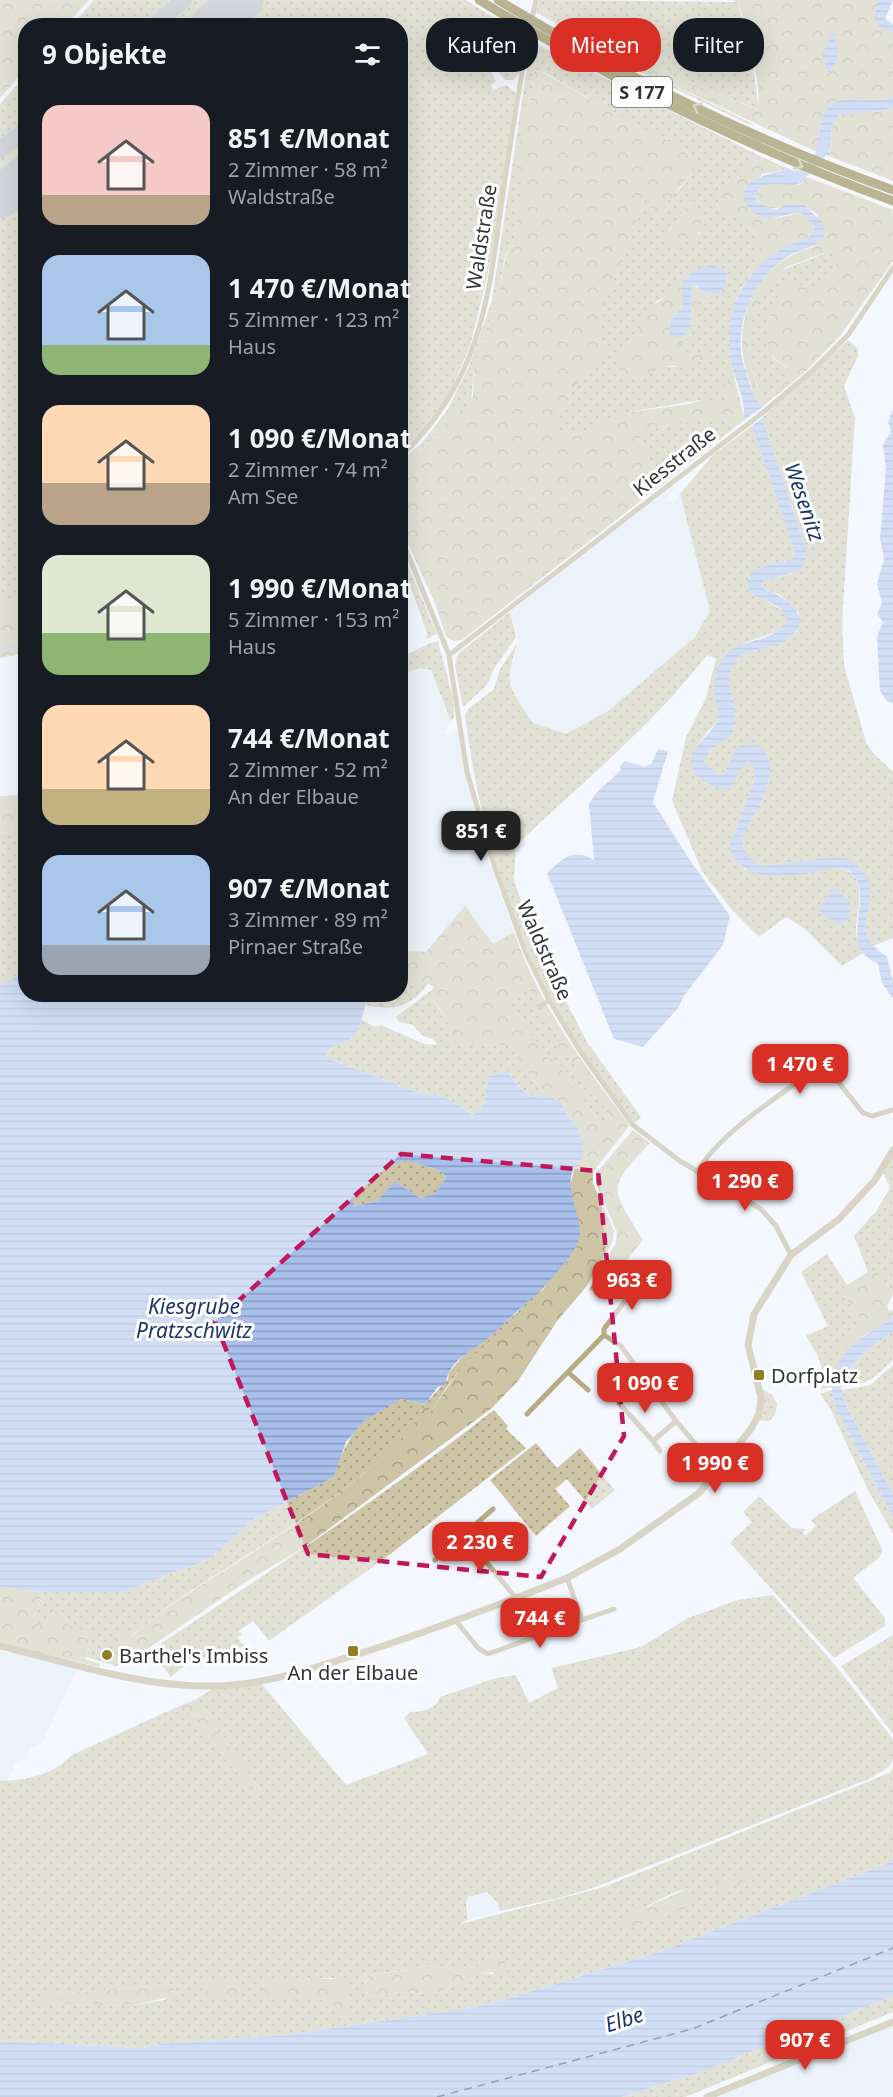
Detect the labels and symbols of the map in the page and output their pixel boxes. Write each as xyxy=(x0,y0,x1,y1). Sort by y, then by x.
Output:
road number: S 177 xyxy=(612,77,672,107)
one-way arrow xyxy=(692,103,703,115)
one-way arrow xyxy=(793,157,804,169)
street label: Waldstraße xyxy=(459,182,503,292)
street label: Kiesstraße xyxy=(627,420,721,502)
water label: Wesenitz xyxy=(778,459,832,546)
pin: 851 € xyxy=(439,811,523,862)
street label: Waldstraße xyxy=(511,896,579,1004)
pin: 1 470 € xyxy=(745,1044,855,1095)
pin: 1 290 € xyxy=(690,1161,800,1212)
pin: 963 € xyxy=(590,1260,674,1311)
water label: Kiesgrube Pratzschwitz xyxy=(136,1292,253,1344)
place label: Dorfplatz xyxy=(771,1362,858,1389)
pin: 1 090 € xyxy=(590,1363,700,1414)
marker: Dorfplatz xyxy=(752,1368,766,1382)
pin: 1 990 € xyxy=(660,1443,770,1494)
pin: 2 230 € xyxy=(425,1522,535,1573)
pin: 744 € xyxy=(498,1598,582,1649)
place label: Barthel's Imbiss xyxy=(119,1642,268,1669)
marker: An der Elbaue xyxy=(346,1644,360,1658)
marker: Barthel's Imbiss xyxy=(100,1648,114,1662)
place label: An der Elbaue xyxy=(288,1659,418,1686)
water label: Elbe xyxy=(601,2000,647,2038)
pin: 907 € xyxy=(763,2020,847,2071)

